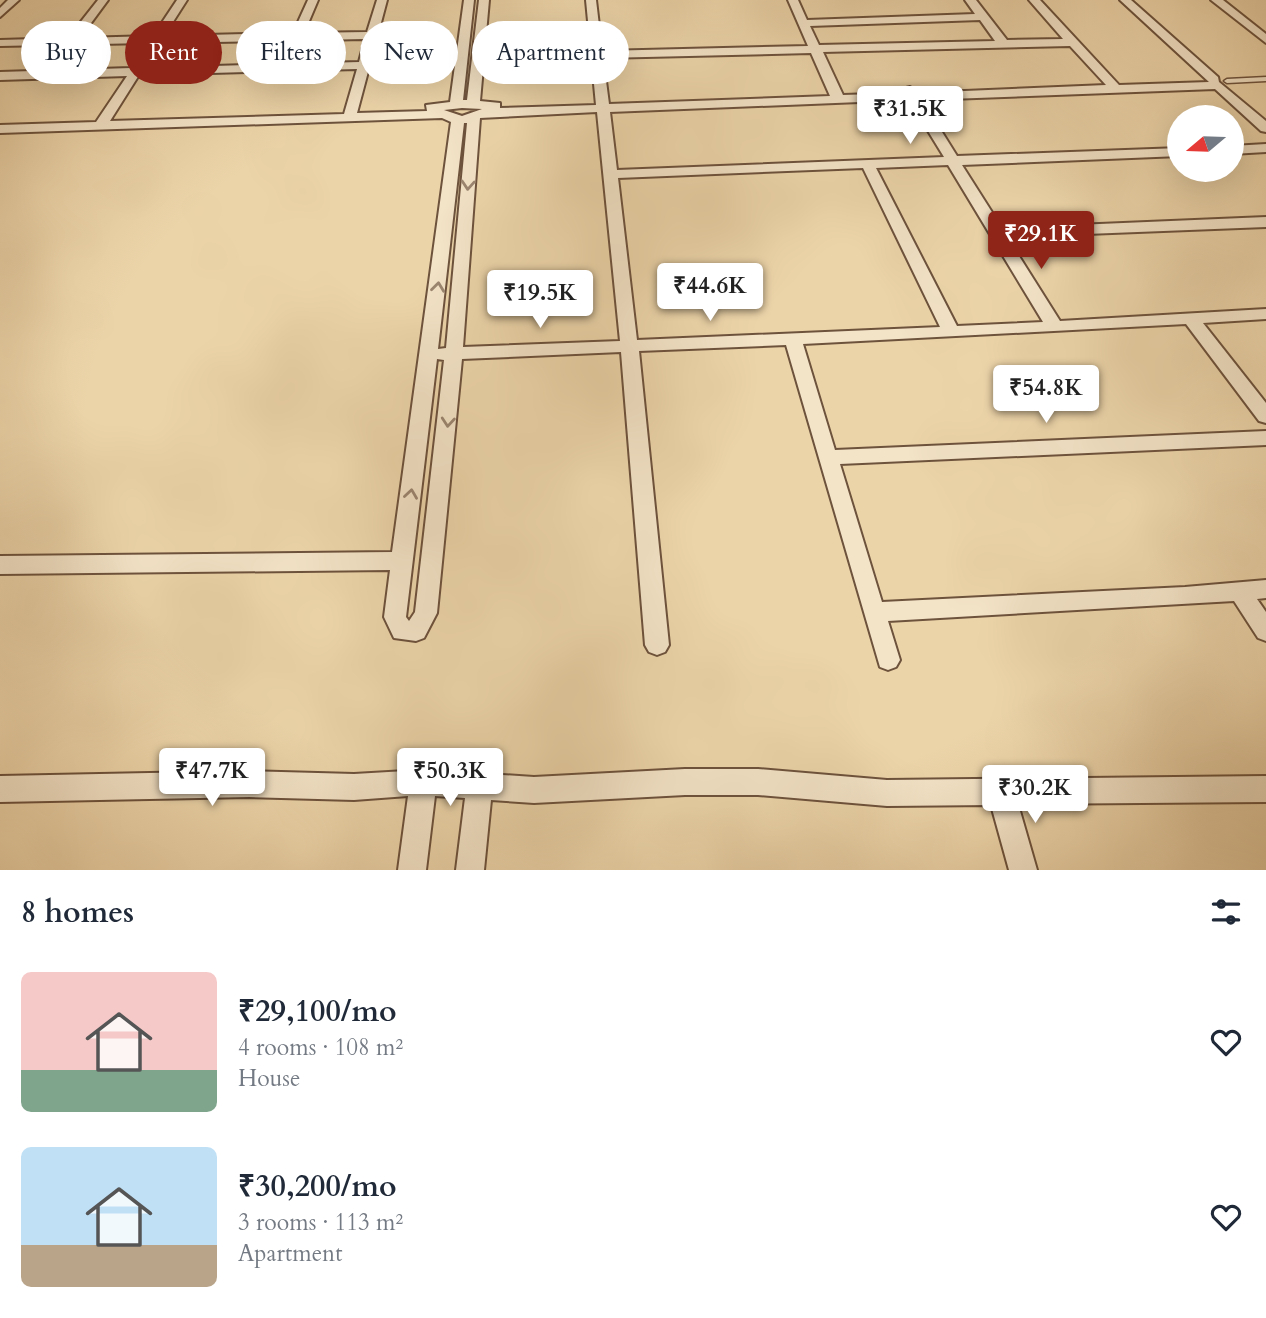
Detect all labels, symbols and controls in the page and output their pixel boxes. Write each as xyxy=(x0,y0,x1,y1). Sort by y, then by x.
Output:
chip: Buy xyxy=(21,21,111,84)
chip: Rent xyxy=(125,21,222,84)
chip: Filters xyxy=(236,21,346,84)
chip: New xyxy=(360,21,458,84)
chip: Apartment xyxy=(472,21,629,84)
pin: ₹31.5K xyxy=(853,86,967,146)
text: ₹31.5K xyxy=(873,93,947,124)
north arrow xyxy=(1167,105,1244,182)
map controls xyxy=(1167,105,1244,182)
one-way arrow xyxy=(461,180,476,191)
pin: ₹29.1K xyxy=(984,212,1098,271)
text: ₹29.1K xyxy=(1004,218,1078,249)
pin: ₹44.6K xyxy=(653,264,767,323)
pin: ₹19.5K xyxy=(483,270,597,330)
text: ₹44.6K xyxy=(673,270,747,301)
text: ₹19.5K xyxy=(503,277,577,308)
one-way arrow xyxy=(431,281,446,293)
pin: ₹54.8K xyxy=(989,366,1103,425)
text: ₹54.8K xyxy=(1009,372,1083,403)
one-way arrow xyxy=(441,416,456,427)
one-way arrow xyxy=(403,488,418,500)
pin: ₹47.7K xyxy=(155,748,269,808)
pin: ₹50.3K xyxy=(393,748,507,808)
text: ₹47.7K xyxy=(175,755,249,786)
text: ₹50.3K xyxy=(413,755,487,786)
pin: ₹30.2K xyxy=(978,766,1092,825)
text: ₹30.2K xyxy=(998,772,1072,803)
text: 8 homes xyxy=(21,892,134,933)
icon: filters xyxy=(1207,893,1245,931)
text: ₹29,100/mo xyxy=(238,991,397,1032)
icon: home xyxy=(77,1000,161,1084)
icon: heart xyxy=(1207,1023,1245,1061)
text: 4 rooms · 108 m² xyxy=(238,1032,403,1063)
text: House xyxy=(238,1063,300,1094)
text: ₹30,200/mo xyxy=(238,1166,397,1207)
icon: home xyxy=(77,1175,161,1259)
icon: heart xyxy=(1207,1198,1245,1236)
text: 3 rooms · 113 m² xyxy=(238,1207,403,1238)
text: Apartment xyxy=(238,1238,342,1269)

